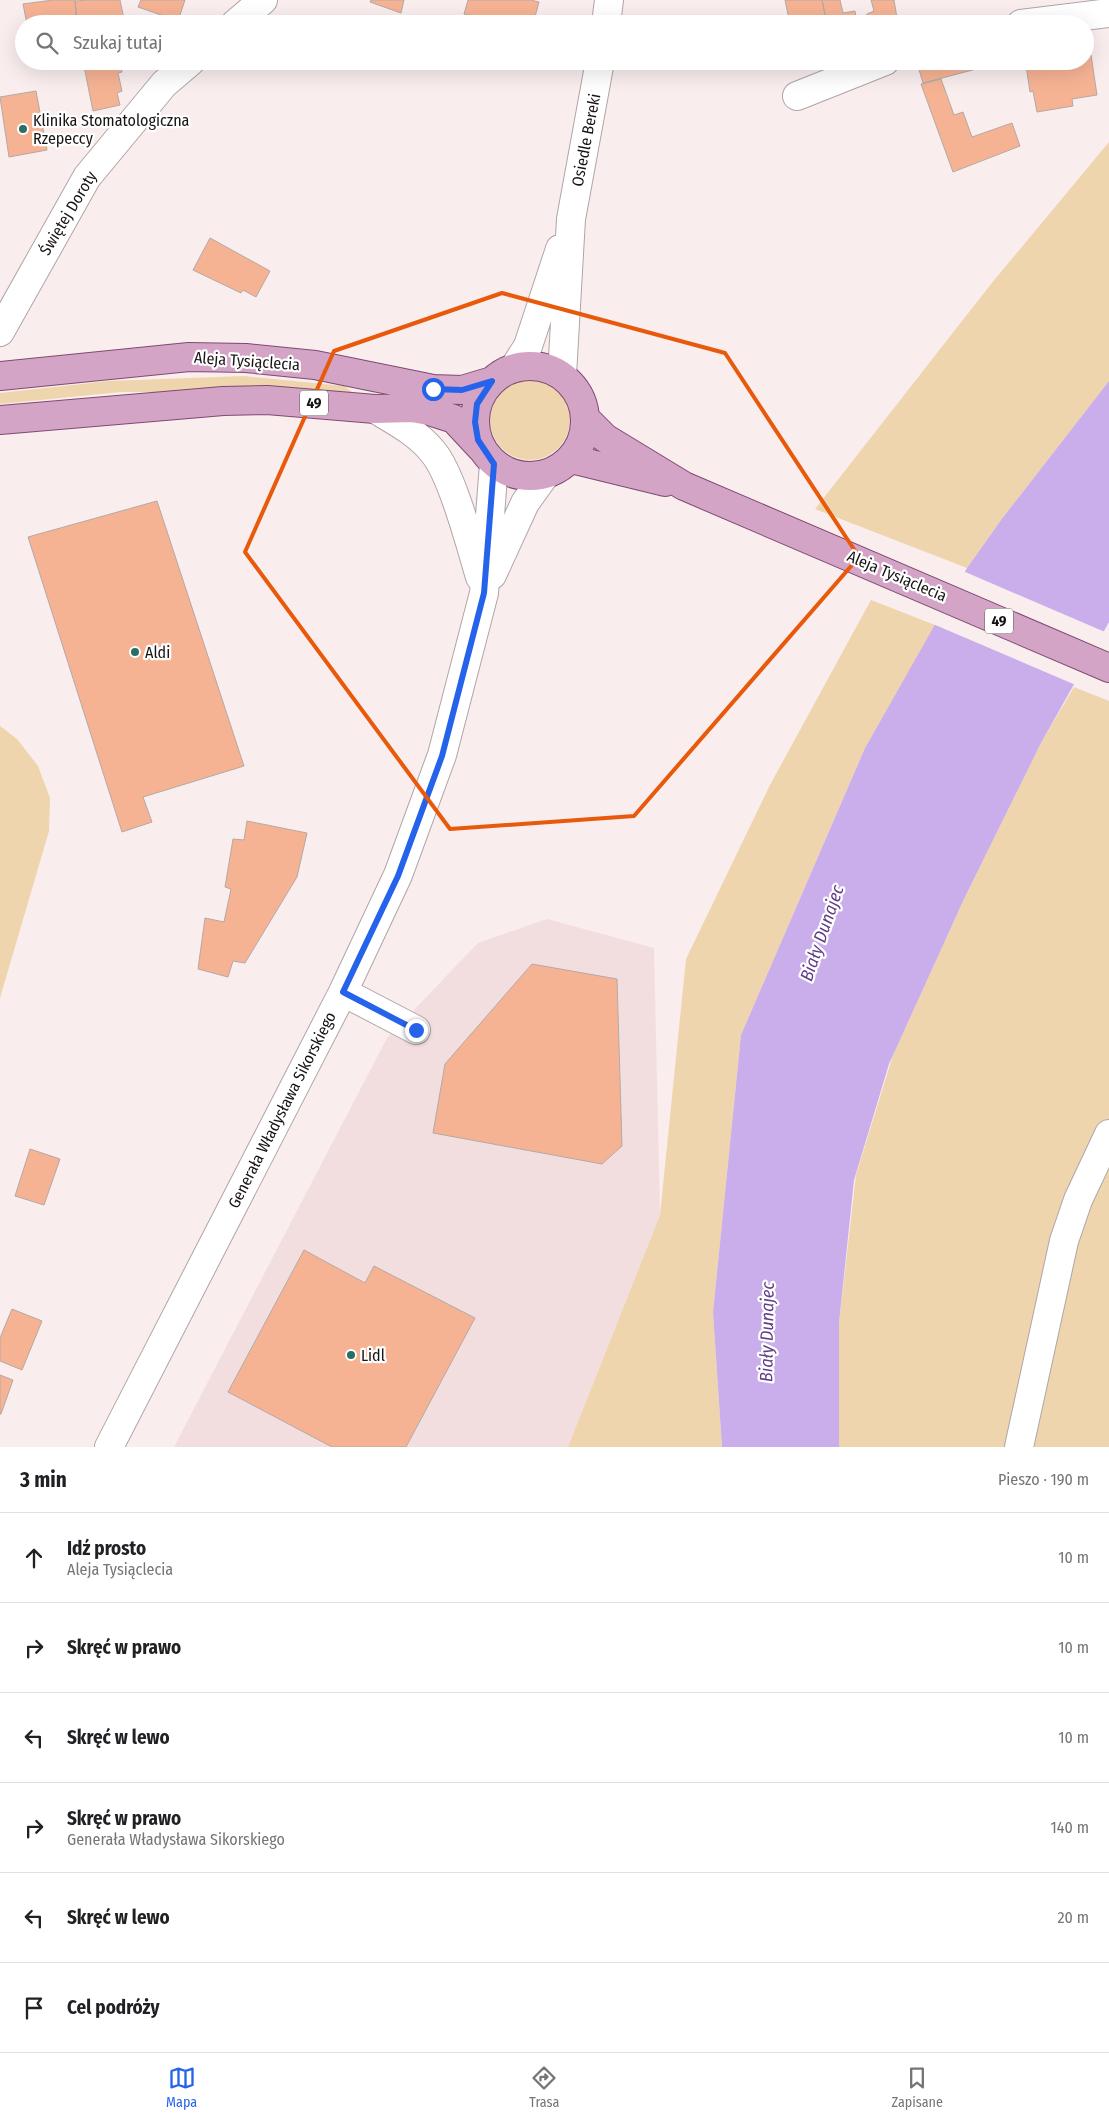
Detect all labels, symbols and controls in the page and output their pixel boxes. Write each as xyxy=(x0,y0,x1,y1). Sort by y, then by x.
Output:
search box xyxy=(15,15,1094,70)
icon: search xyxy=(33,29,61,57)
text: Szukaj tutaj xyxy=(73,31,163,54)
street label: Osiedle Bereki xyxy=(568,92,604,188)
place label: Klinika Stomatologiczna Rzepeccy xyxy=(33,111,190,148)
marker: Klinika Stomatologiczna Rzepeccy xyxy=(17,123,29,135)
street label: Świętej Doroty xyxy=(35,167,101,258)
street label: Aleja Tysiąclecia xyxy=(193,348,301,375)
route start xyxy=(422,378,445,401)
road number: 49 xyxy=(300,390,328,416)
street label: Aleja Tysiąclecia xyxy=(844,547,950,606)
road number: 49 xyxy=(985,608,1013,634)
place label: Aldi xyxy=(145,643,170,662)
marker: Aldi xyxy=(129,646,141,658)
water label: Biały Dunajec xyxy=(795,882,849,984)
street label: Generała Władysława Sikorskiego xyxy=(224,1009,340,1211)
route end xyxy=(405,1019,428,1042)
water label: Biały Dunajec xyxy=(755,1281,779,1382)
place label: Lidl xyxy=(361,1346,385,1365)
marker: Lidl xyxy=(345,1349,357,1361)
text: 3 min xyxy=(20,1467,67,1493)
text: Pieszo · 190 m xyxy=(998,1470,1089,1489)
text: Idź prosto xyxy=(67,1537,146,1560)
icon: ahead xyxy=(20,1544,48,1572)
text: 10 m xyxy=(1058,1548,1089,1567)
text: Aleja Tysiąclecia xyxy=(67,1560,173,1579)
icon: right xyxy=(20,1634,48,1662)
text: Skręć w prawo xyxy=(67,1636,181,1659)
text: 10 m xyxy=(1058,1638,1089,1657)
icon: left xyxy=(20,1724,48,1752)
text: Skręć w lewo xyxy=(67,1726,170,1749)
text: 10 m xyxy=(1058,1728,1089,1747)
text: Skręć w prawo xyxy=(67,1807,181,1830)
icon: right xyxy=(20,1814,48,1842)
text: 140 m xyxy=(1051,1818,1089,1837)
text: Generała Władysława Sikorskiego xyxy=(67,1830,285,1849)
icon: left xyxy=(20,1904,48,1932)
text: Skręć w lewo xyxy=(67,1906,170,1929)
text: 20 m xyxy=(1058,1908,1089,1927)
icon: arrive xyxy=(20,1994,48,2022)
text: Cel podróży xyxy=(67,1996,160,2019)
tab: Mapa xyxy=(166,2064,197,2111)
tab: Trasa xyxy=(529,2064,559,2111)
tab: Zapisane xyxy=(892,2064,943,2111)

